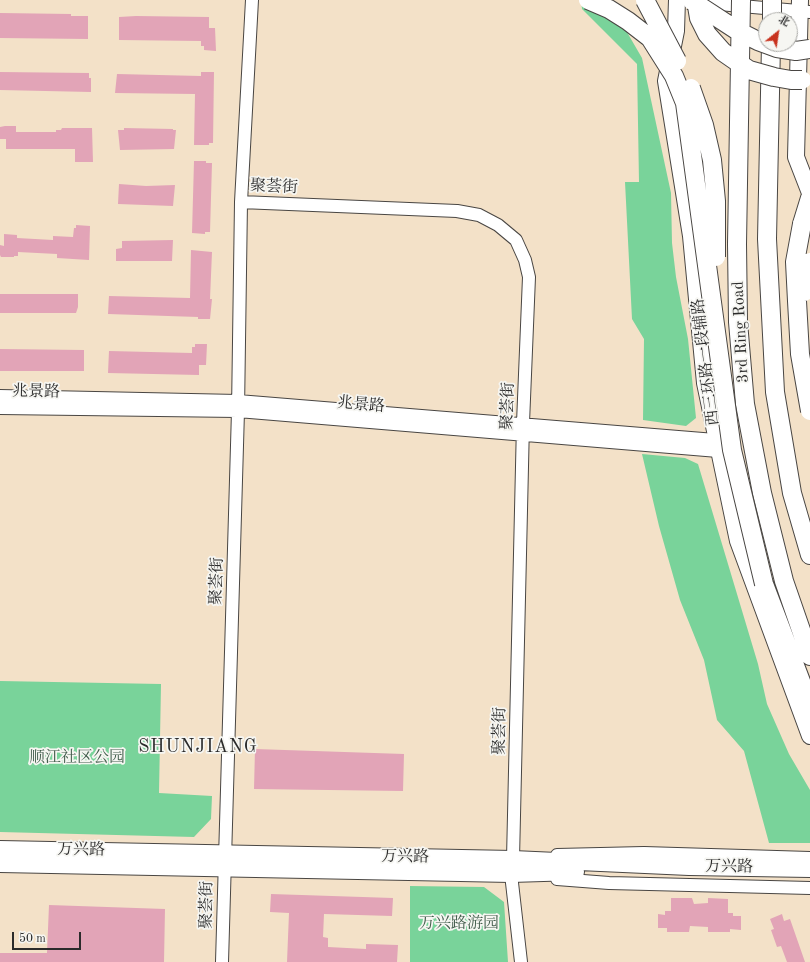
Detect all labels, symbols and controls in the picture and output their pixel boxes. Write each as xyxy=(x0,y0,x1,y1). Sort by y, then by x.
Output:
north arrow xyxy=(758,12,798,52)
text: 北 xyxy=(776,15,791,30)
street label: 聚荟街 xyxy=(250,176,298,198)
street label: 3rd Ring Road xyxy=(729,281,753,383)
street label: 西三环路一段辅路 xyxy=(689,297,723,427)
street label: 兆景路 xyxy=(12,382,60,402)
street label: 聚荟街 xyxy=(498,382,518,430)
street label: 兆景路 xyxy=(336,393,386,417)
street label: 聚荟街 xyxy=(207,557,227,605)
street label: 聚荟街 xyxy=(490,707,510,755)
district label: SHUNJIANG xyxy=(138,736,258,758)
park label: 顺江社区公园 xyxy=(29,748,125,768)
street label: 万兴路 xyxy=(57,840,105,860)
street label: 万兴路 xyxy=(381,847,429,867)
street label: 万兴路 xyxy=(705,857,753,877)
street label: 聚荟街 xyxy=(197,881,217,929)
park label: 万兴路游园 xyxy=(419,914,499,934)
scale bar xyxy=(14,924,83,950)
text: 50 m xyxy=(19,933,46,945)

